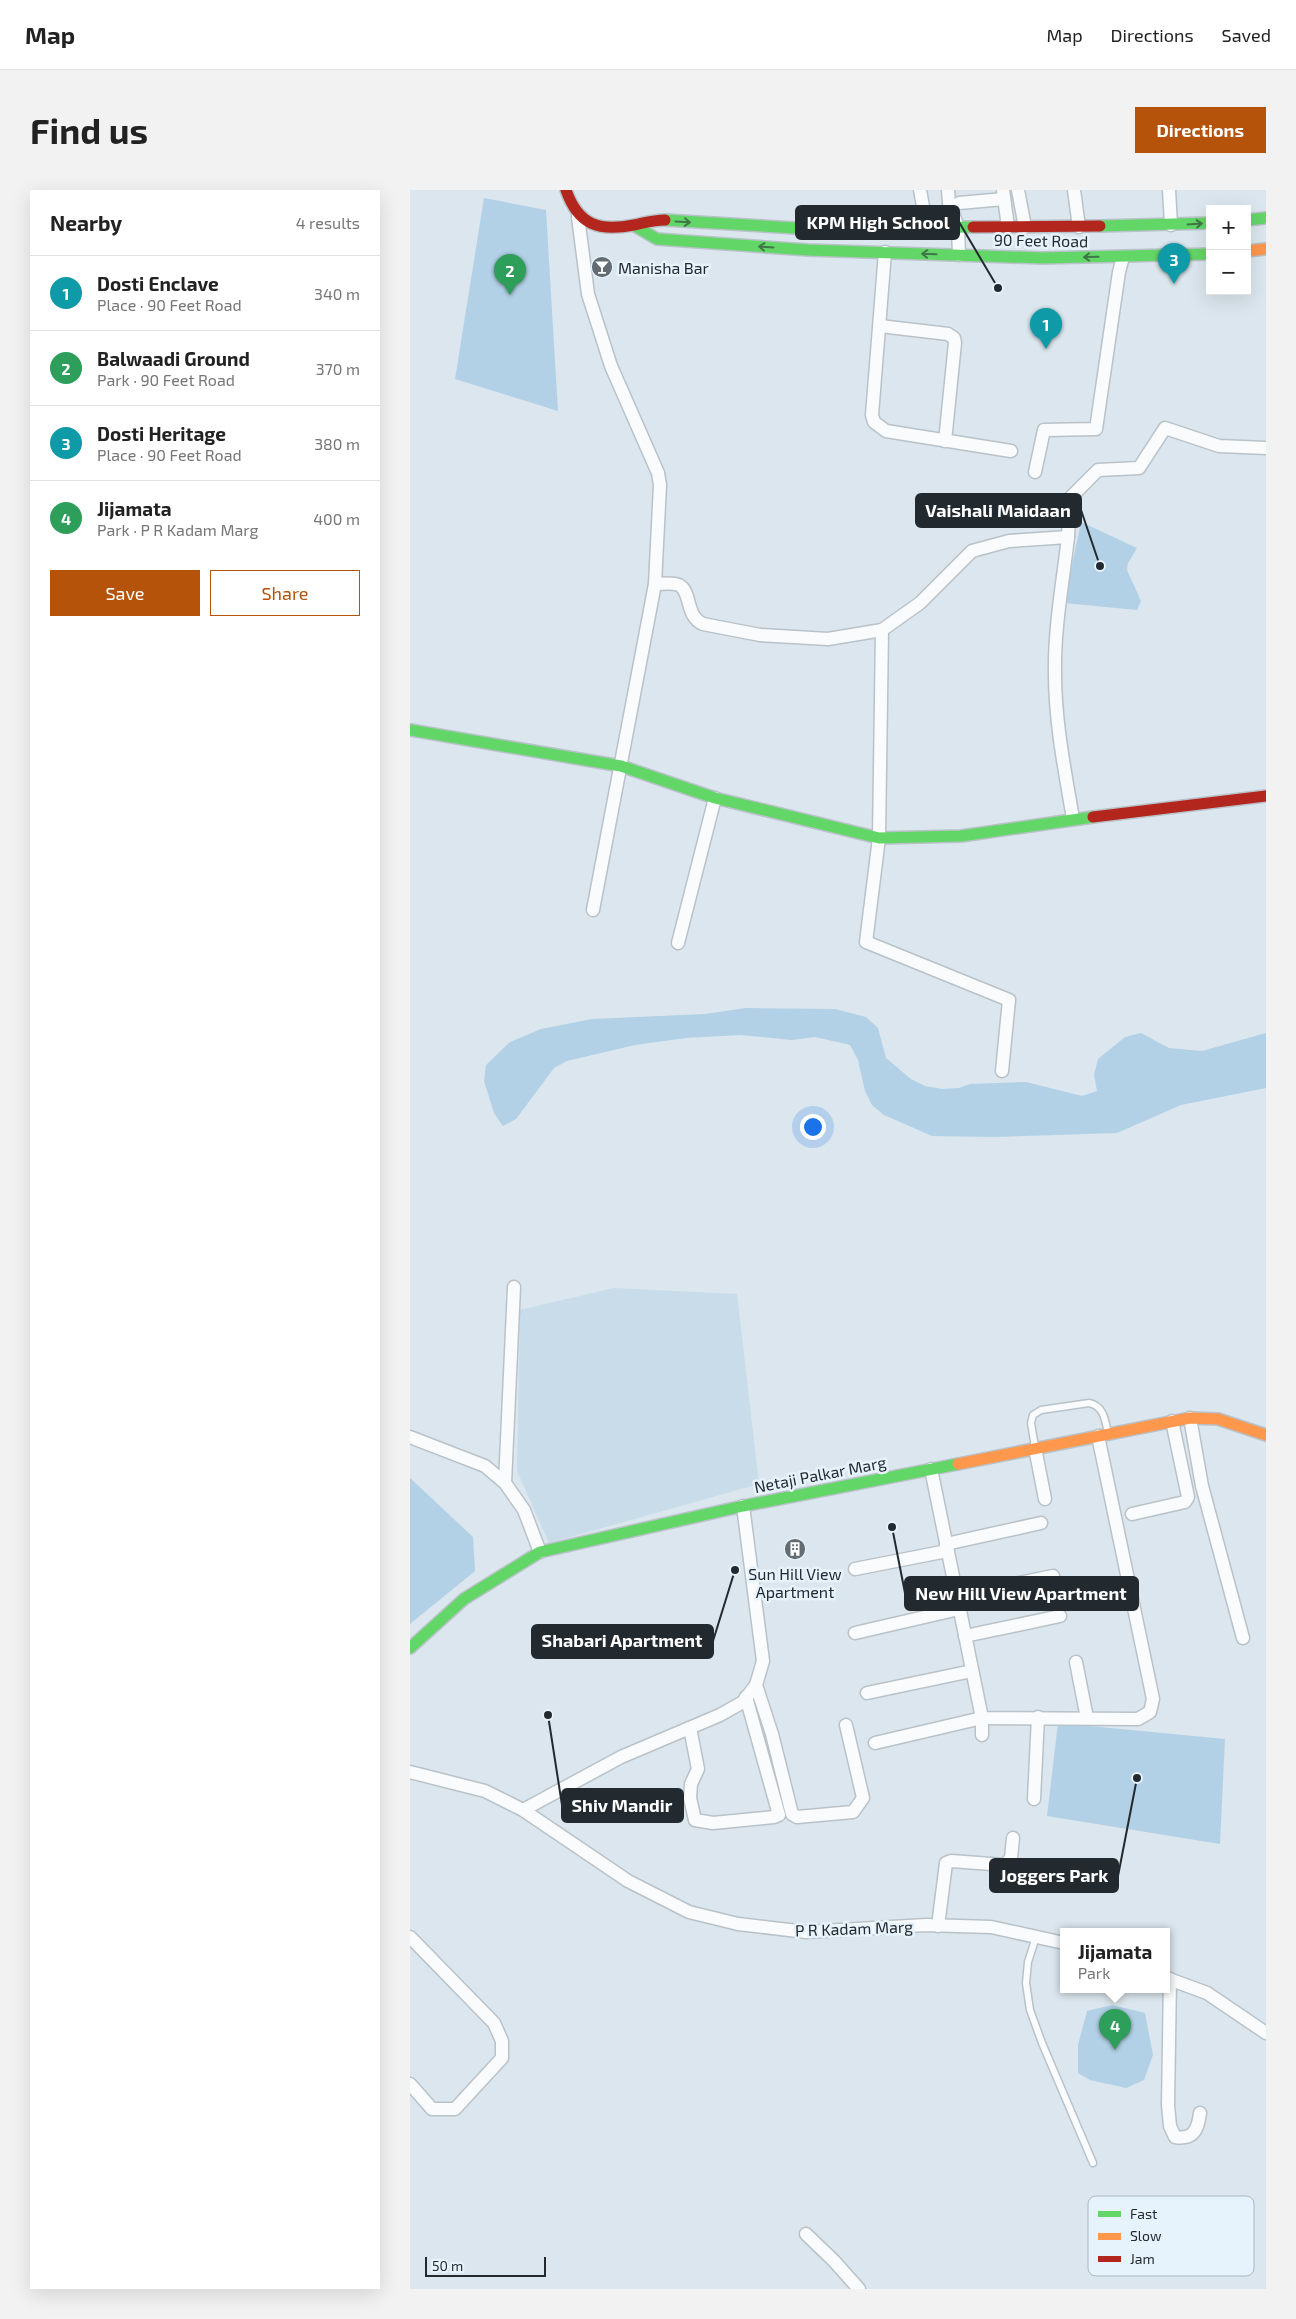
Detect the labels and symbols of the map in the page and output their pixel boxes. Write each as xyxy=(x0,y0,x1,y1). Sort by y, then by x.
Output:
callout: KPM High School xyxy=(796,206,959,239)
text: KPM High School xyxy=(806,211,950,233)
one-way arrow xyxy=(675,217,691,226)
one-way arrow xyxy=(1187,219,1203,228)
street label: 90 Feet Road xyxy=(994,230,1088,250)
one-way arrow xyxy=(759,242,775,252)
pin: 3 xyxy=(1158,243,1190,284)
one-way arrow xyxy=(921,249,937,259)
one-way arrow xyxy=(1083,252,1100,262)
pin: 2 xyxy=(494,254,526,295)
bar icon: Manisha Bar xyxy=(590,255,614,279)
place label: Manisha Bar xyxy=(618,258,710,277)
pin: 1 xyxy=(1030,308,1062,349)
callout: Vaishali Maidaan xyxy=(916,494,1081,527)
text: Vaishali Maidaan xyxy=(925,499,1071,521)
your location xyxy=(800,1114,826,1140)
street label: Netaji Palkar Marg xyxy=(752,1452,888,1497)
building icon: Sun Hill View Apartment xyxy=(783,1537,807,1561)
place label: Sun Hill View Apartment xyxy=(748,1564,842,1601)
callout: New Hill View Apartment xyxy=(905,1577,1138,1610)
text: New Hill View Apartment xyxy=(915,1582,1127,1604)
callout: Shabari Apartment xyxy=(532,1625,713,1658)
text: Shabari Apartment xyxy=(542,1629,703,1651)
callout: Shiv Mandir xyxy=(562,1789,683,1822)
text: Shiv Mandir xyxy=(572,1794,673,1816)
callout: Joggers Park xyxy=(990,1859,1118,1892)
text: Joggers Park xyxy=(1000,1864,1108,1886)
street label: P R Kadam Marg xyxy=(795,1916,913,1940)
pin: 4 xyxy=(1099,2009,1131,2050)
legend xyxy=(1088,2196,1254,2276)
text: Fast xyxy=(1130,2205,1157,2222)
text: Slow xyxy=(1130,2227,1162,2244)
text: Jam xyxy=(1130,2250,1155,2267)
scale bar xyxy=(425,2254,546,2277)

